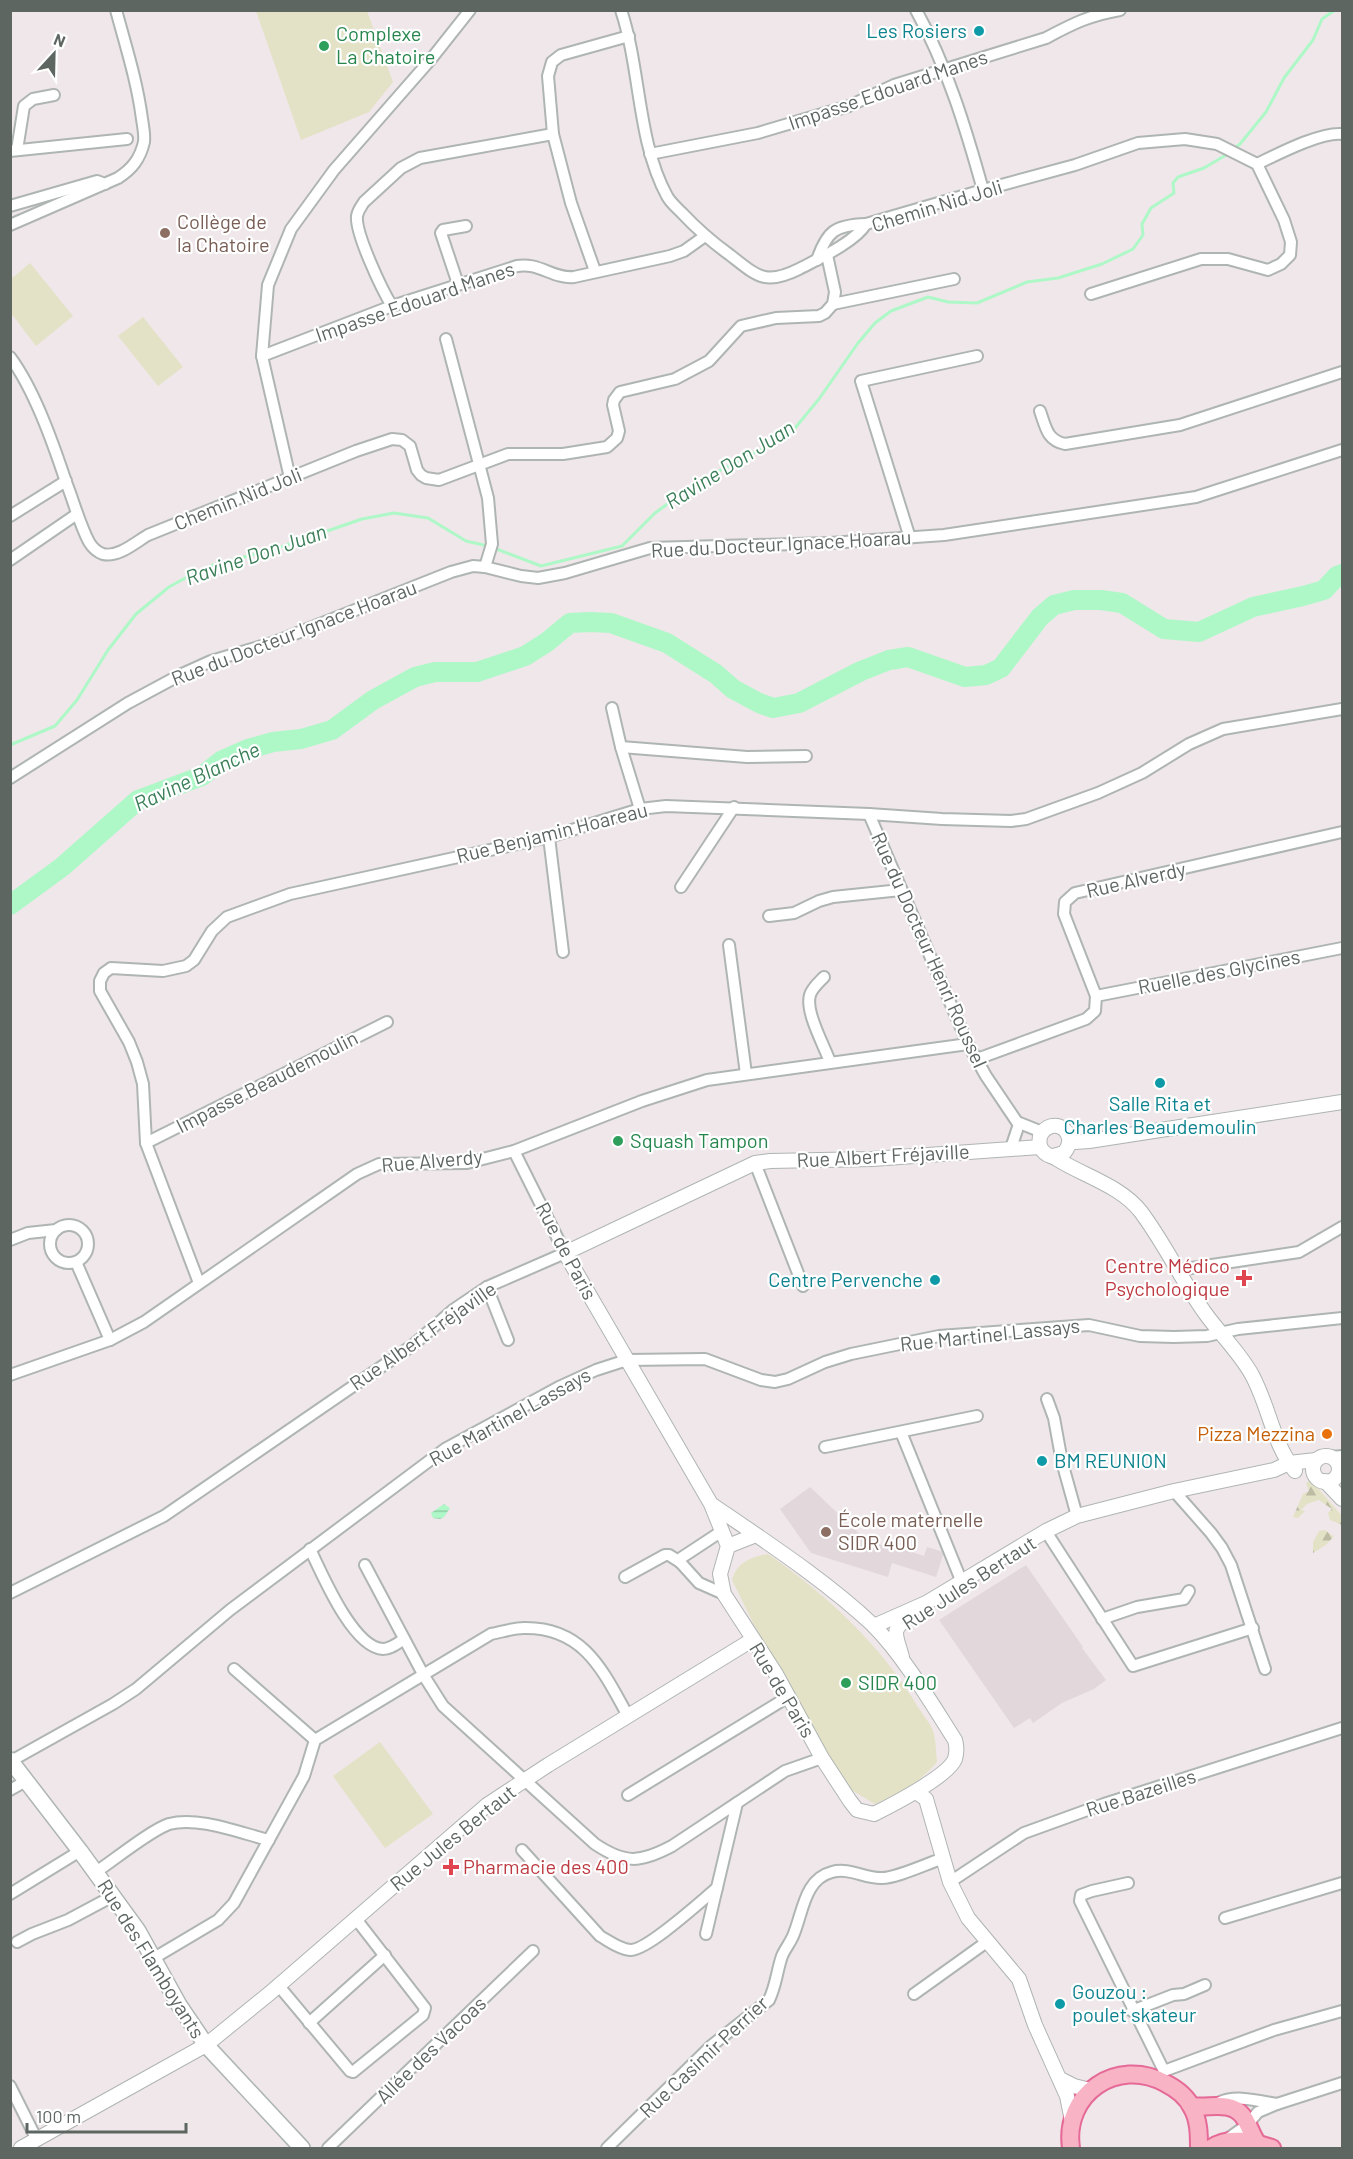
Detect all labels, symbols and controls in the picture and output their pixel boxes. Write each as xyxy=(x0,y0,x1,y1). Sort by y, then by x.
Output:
place label: Les Rosiers xyxy=(866,18,967,42)
place label: Complexe La Chatoire xyxy=(336,21,435,68)
north arrow xyxy=(24,24,84,84)
marker: Les Rosiers xyxy=(972,24,986,38)
text: N xyxy=(51,29,68,50)
marker: Complexe La Chatoire xyxy=(317,39,331,53)
street label: Impasse Edouard Manes xyxy=(785,44,990,134)
street label: Chemin Nid Joli xyxy=(868,174,1005,236)
place label: Collège de la Chatoire xyxy=(177,209,270,256)
marker: Collège de la Chatoire xyxy=(158,226,172,240)
street label: Impasse Edouard Manes xyxy=(312,256,517,346)
water label: Ravine Don Juan xyxy=(660,414,798,513)
street label: Chemin Nid Joli xyxy=(170,462,305,535)
water label: Ravine Don Juan xyxy=(182,518,329,589)
street label: Rue du Docteur Ignace Hoarau xyxy=(650,524,912,562)
street label: Rue du Docteur Ignace Hoarau xyxy=(168,574,420,690)
water label: Ravine Blanche xyxy=(129,736,263,816)
street label: Rue Benjamin Hoareau xyxy=(454,797,650,867)
street label: Rue du Docteur Henri Roussel xyxy=(867,828,993,1071)
street label: Rue Alverdy xyxy=(1084,856,1188,902)
street label: Ruelle des Glycines xyxy=(1136,944,1302,998)
street label: Impasse Beaudemoulin xyxy=(172,1025,361,1137)
marker: Salle Rita et Charles Beaudemoulin xyxy=(1153,1076,1167,1090)
place label: Salle Rita et Charles Beaudemoulin xyxy=(1063,1091,1257,1138)
place label: Squash Tampon xyxy=(630,1128,768,1152)
marker: Squash Tampon xyxy=(611,1134,625,1148)
street label: Rue Albert Fréjaville xyxy=(796,1138,970,1172)
street label: Rue Alverdy xyxy=(380,1144,484,1176)
street label: Rue de Paris xyxy=(531,1198,603,1303)
place label: Centre Médico Psychologique xyxy=(1105,1253,1230,1300)
place label: Centre Pervenche xyxy=(768,1267,923,1291)
marker: Centre Médico Psychologique xyxy=(1235,1269,1253,1287)
marker: Centre Pervenche xyxy=(928,1273,942,1287)
street label: Rue Albert Fréjaville xyxy=(345,1276,500,1395)
street label: Rue Martinel Lassays xyxy=(899,1313,1081,1355)
street label: Rue Martinel Lassays xyxy=(425,1362,594,1470)
place label: Pizza Mezzina xyxy=(1197,1421,1315,1445)
marker: Pizza Mezzina xyxy=(1320,1427,1334,1441)
place label: BM REUNION xyxy=(1054,1448,1167,1472)
marker: BM REUNION xyxy=(1035,1454,1049,1468)
place label: École maternelle SIDR 400 xyxy=(838,1507,983,1554)
marker: École maternelle SIDR 400 xyxy=(819,1525,833,1539)
street label: Rue Jules Bertaut xyxy=(897,1530,1040,1634)
street label: Rue de Paris xyxy=(745,1637,821,1742)
place label: SIDR 400 xyxy=(858,1670,937,1694)
marker: SIDR 400 xyxy=(839,1676,853,1690)
street label: Rue Bazeilles xyxy=(1083,1763,1199,1821)
street label: Rue Jules Bertaut xyxy=(385,1779,520,1895)
place label: Pharmacie des 400 xyxy=(463,1854,629,1878)
marker: Pharmacie des 400 xyxy=(444,1860,458,1874)
street label: Rue des Flamboyants xyxy=(93,1874,211,2043)
place label: Gouzou : poulet skateur xyxy=(1072,1979,1196,2026)
street label: Rue Casimir Perrier xyxy=(634,1990,773,2122)
street label: Allée des Vacoas xyxy=(370,1991,490,2108)
marker: Gouzou : poulet skateur xyxy=(1053,1997,1067,2011)
scale bar xyxy=(27,2096,186,2134)
text: 100 m xyxy=(36,2105,81,2127)

